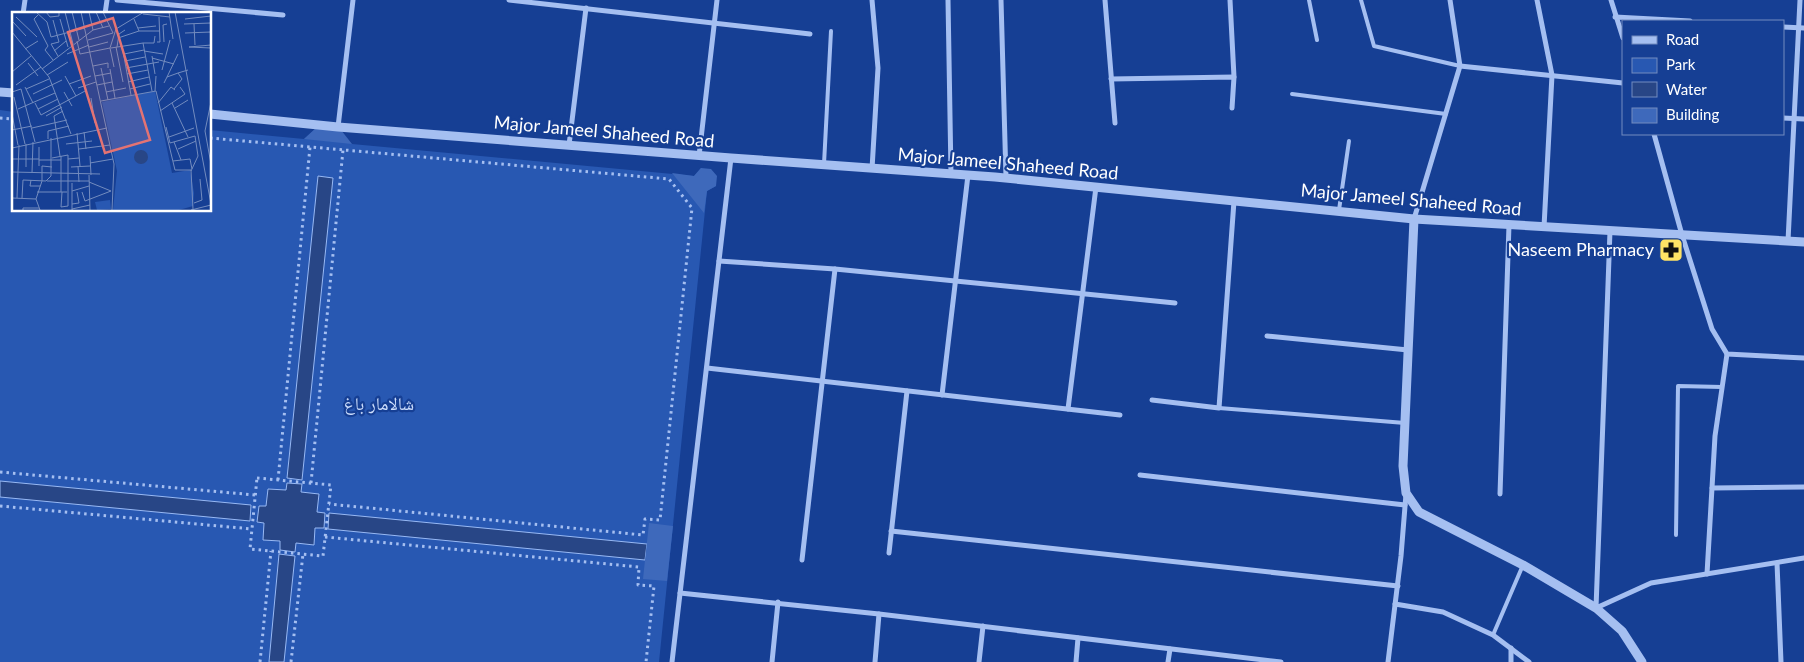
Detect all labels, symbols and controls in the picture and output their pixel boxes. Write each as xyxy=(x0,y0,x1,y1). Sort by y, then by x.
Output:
inset map xyxy=(12,12,211,211)
legend xyxy=(1622,20,1784,135)
text: Road xyxy=(1666,30,1699,48)
text: Park xyxy=(1666,55,1696,73)
text: Water xyxy=(1666,80,1707,98)
text: Building xyxy=(1666,105,1719,123)
street label: Major Jameel Shaheed Road xyxy=(493,110,715,152)
street label: Major Jameel Shaheed Road xyxy=(897,142,1119,184)
street label: Major Jameel Shaheed Road xyxy=(1300,178,1522,220)
pharmacy icon: Naseem Pharmacy xyxy=(1658,237,1684,263)
place label: Naseem Pharmacy xyxy=(1507,238,1655,260)
park label: شالامار باغ xyxy=(344,392,414,415)

